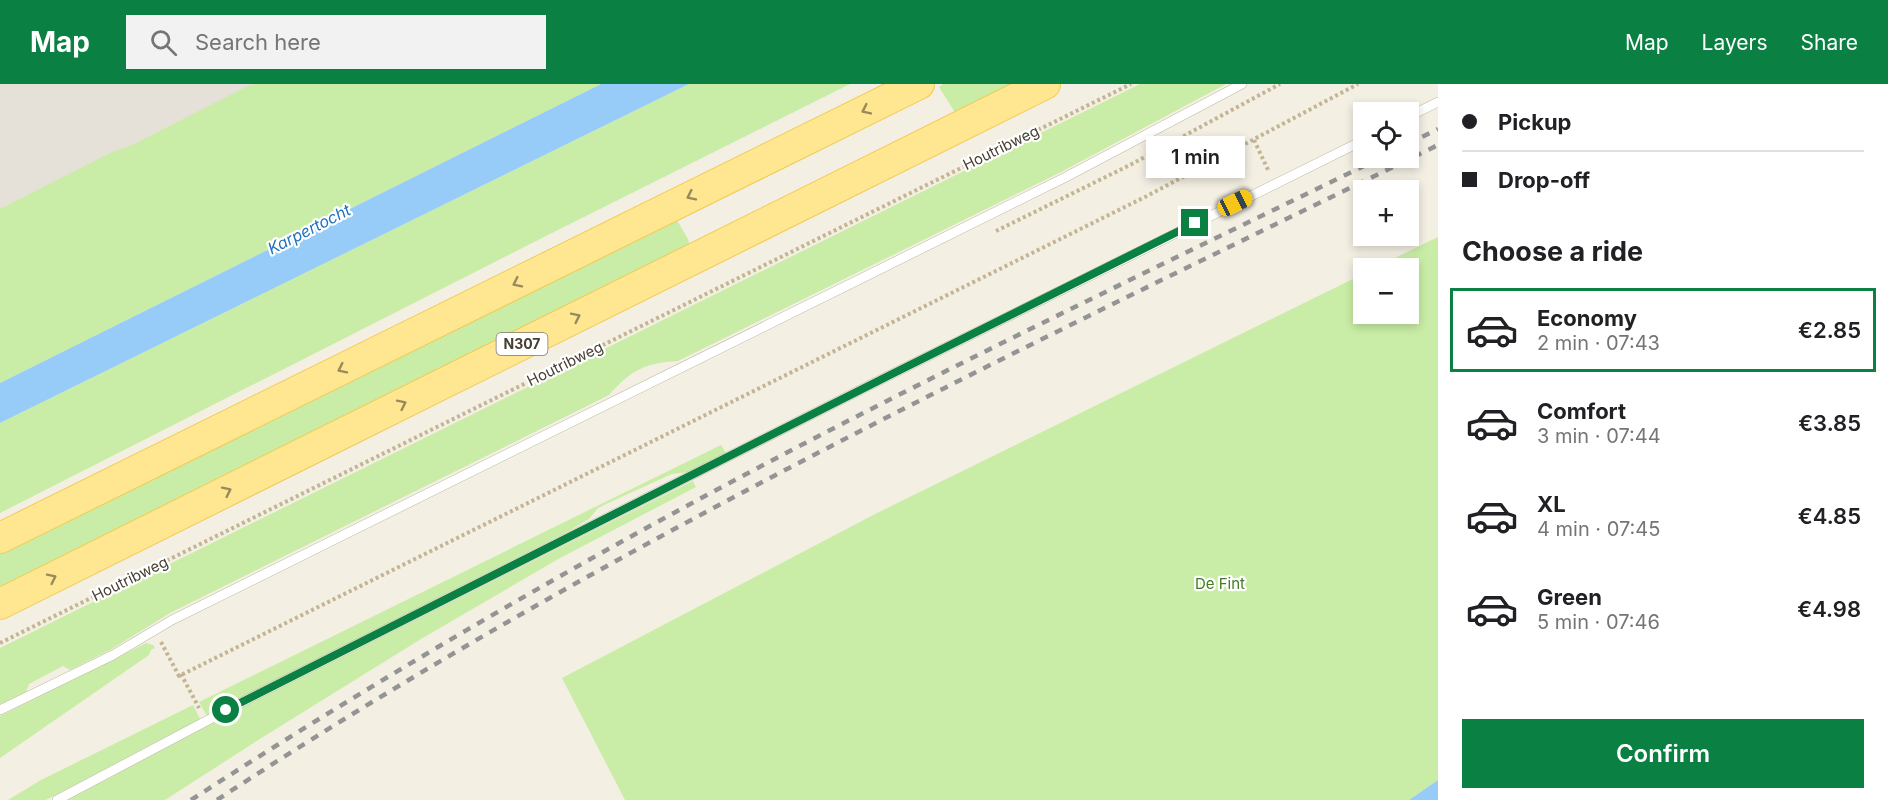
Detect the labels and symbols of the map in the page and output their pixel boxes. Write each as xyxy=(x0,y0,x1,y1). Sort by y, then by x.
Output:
one-way arrow xyxy=(862,103,873,114)
street label: Houtribweg xyxy=(960,121,1042,174)
callout: 1 min xyxy=(1146,136,1244,178)
car xyxy=(1215,187,1255,219)
one-way arrow xyxy=(687,189,698,201)
water label: Karpertocht xyxy=(264,199,354,258)
route end xyxy=(1181,209,1208,236)
one-way arrow xyxy=(512,275,523,287)
one-way arrow xyxy=(570,313,581,325)
road number: N307 xyxy=(496,333,548,355)
street label: Houtribweg xyxy=(524,337,606,390)
one-way arrow xyxy=(337,362,348,373)
one-way arrow xyxy=(395,400,406,411)
one-way arrow xyxy=(221,487,231,498)
street label: Houtribweg xyxy=(89,552,171,605)
one-way arrow xyxy=(46,574,57,585)
park label: De Fint xyxy=(1195,574,1245,593)
route start xyxy=(212,696,239,723)

